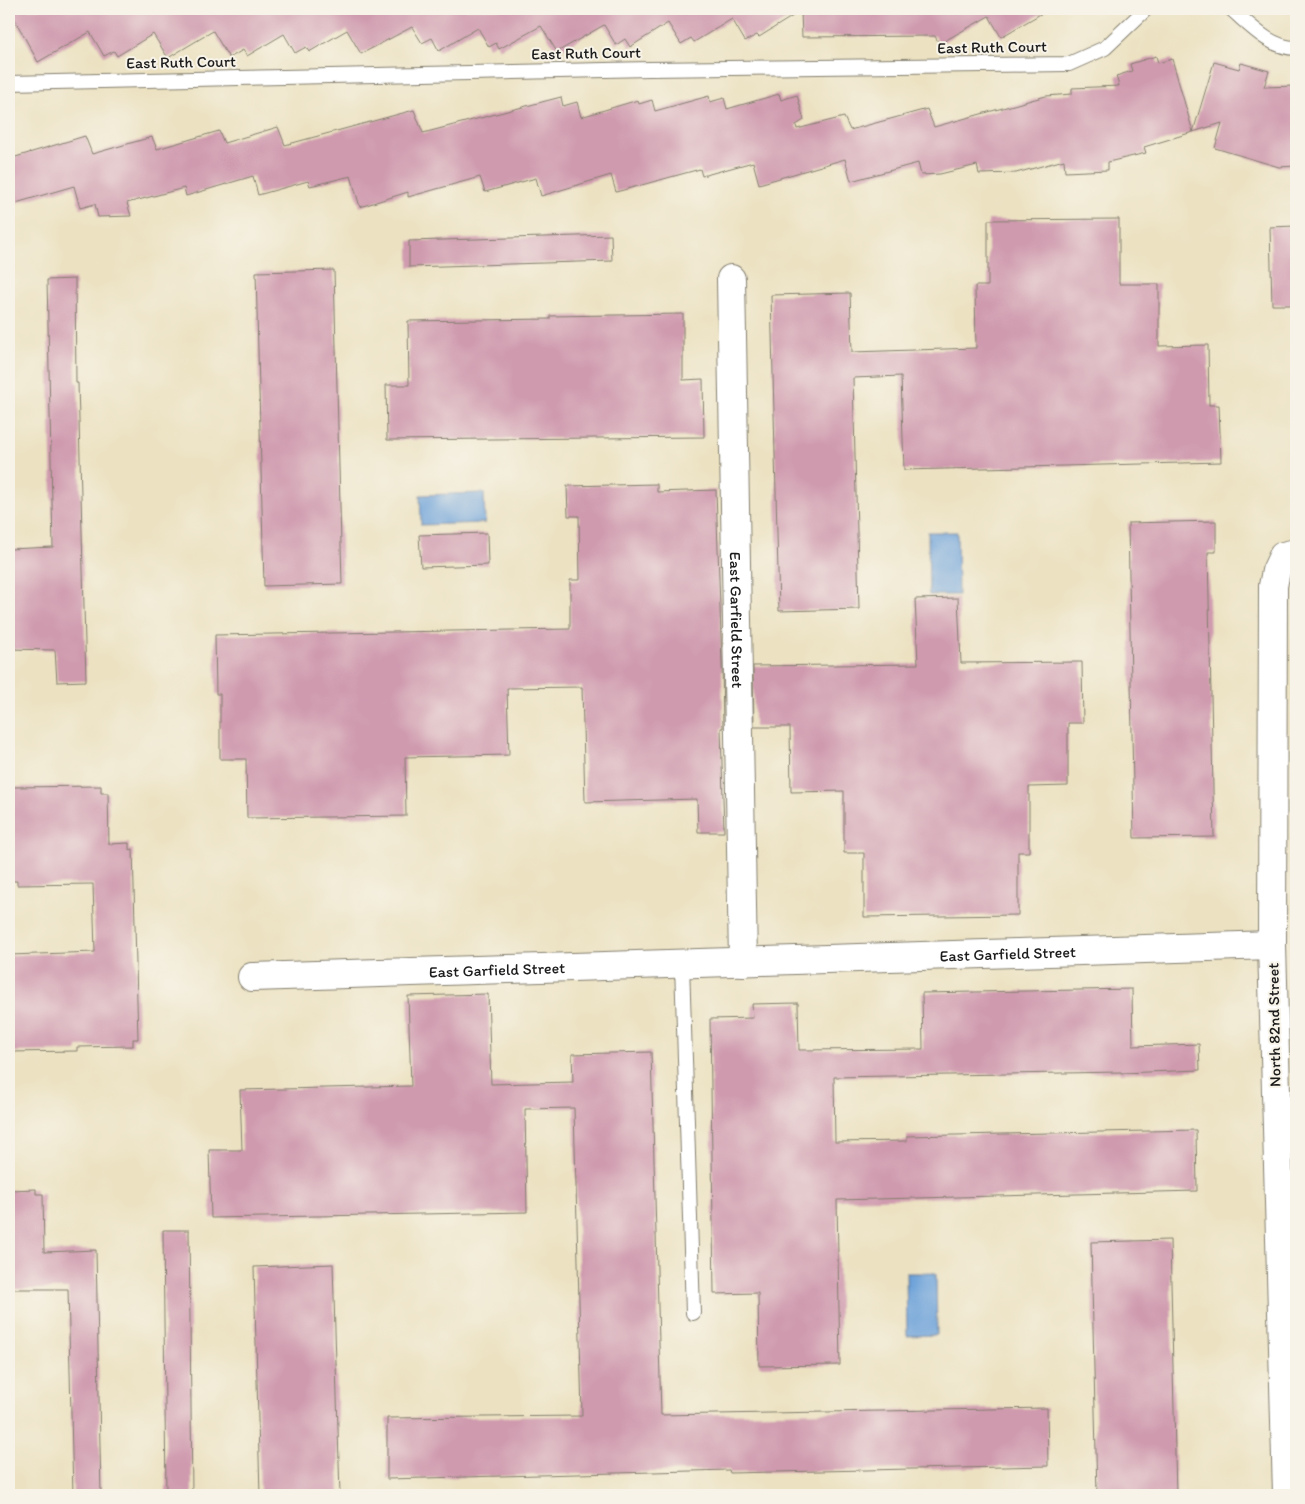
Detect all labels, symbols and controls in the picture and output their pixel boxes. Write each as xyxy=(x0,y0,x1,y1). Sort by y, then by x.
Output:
street label: East Ruth Court xyxy=(937,37,1047,57)
street label: East Ruth Court xyxy=(531,43,641,63)
street label: East Ruth Court xyxy=(126,52,236,72)
street label: East Garfield Street xyxy=(726,552,748,688)
street label: East Garfield Street xyxy=(939,942,1076,965)
street label: East Garfield Street xyxy=(428,958,565,981)
street label: North 82nd Street xyxy=(1263,963,1285,1087)

